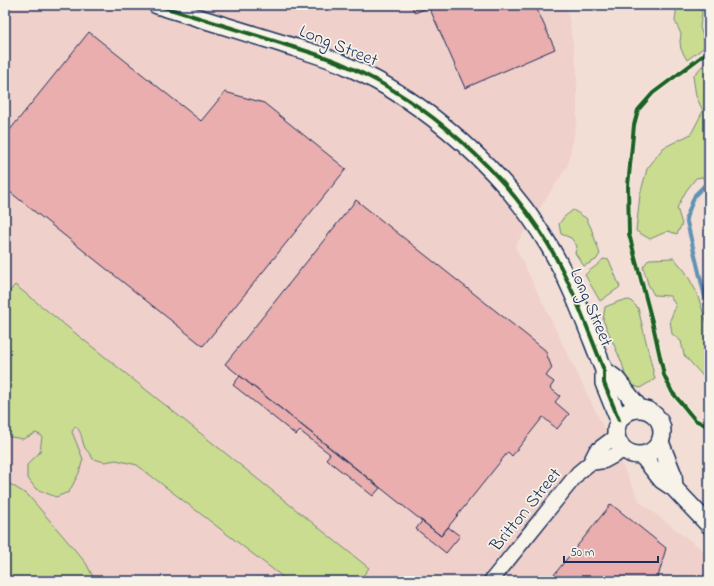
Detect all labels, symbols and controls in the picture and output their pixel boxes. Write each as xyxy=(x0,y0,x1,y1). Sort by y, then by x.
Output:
street label: Long Street xyxy=(295,19,382,75)
street label: Long Street xyxy=(561,265,618,351)
street label: Britton Street xyxy=(484,463,568,559)
scale bar xyxy=(564,538,658,564)
text: 50 m xyxy=(570,544,594,562)

